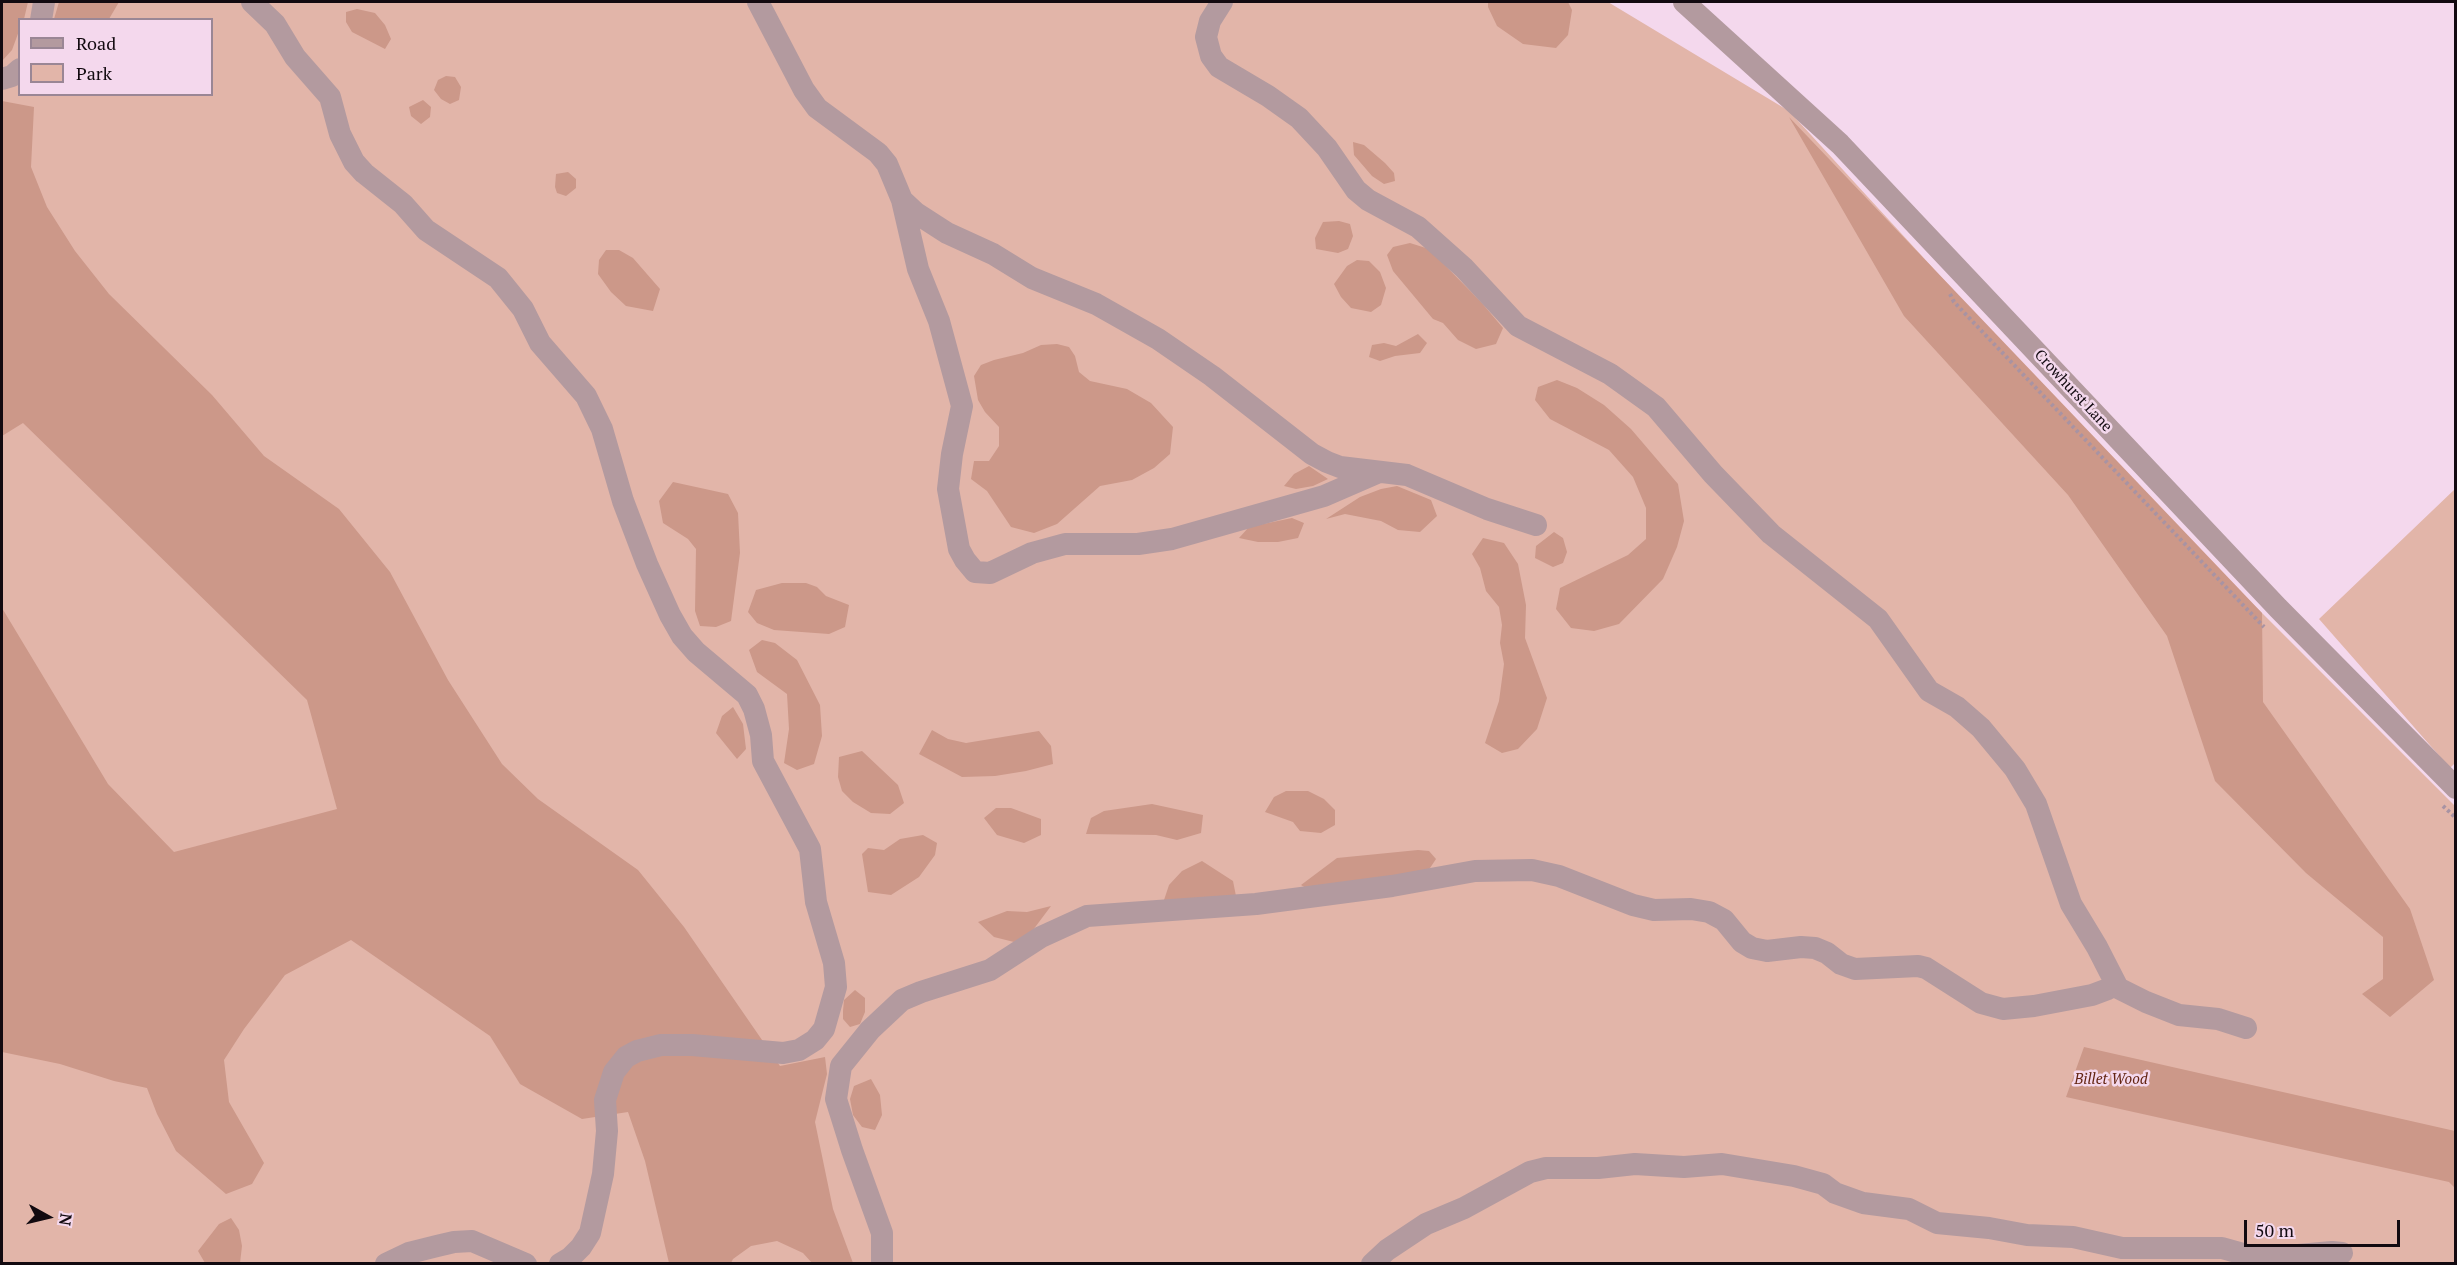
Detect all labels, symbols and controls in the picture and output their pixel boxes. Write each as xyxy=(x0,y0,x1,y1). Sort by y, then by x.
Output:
legend xyxy=(18,18,213,96)
text: Road xyxy=(76,31,116,55)
text: Park xyxy=(76,61,112,85)
street label: Crowhurst Lane xyxy=(2030,346,2116,436)
park label: Billet Wood xyxy=(2074,1071,2148,1089)
north arrow xyxy=(18,1187,78,1247)
scale bar xyxy=(2247,1208,2403,1246)
text: N xyxy=(54,1212,78,1227)
text: 50 m xyxy=(2255,1218,2294,1242)

